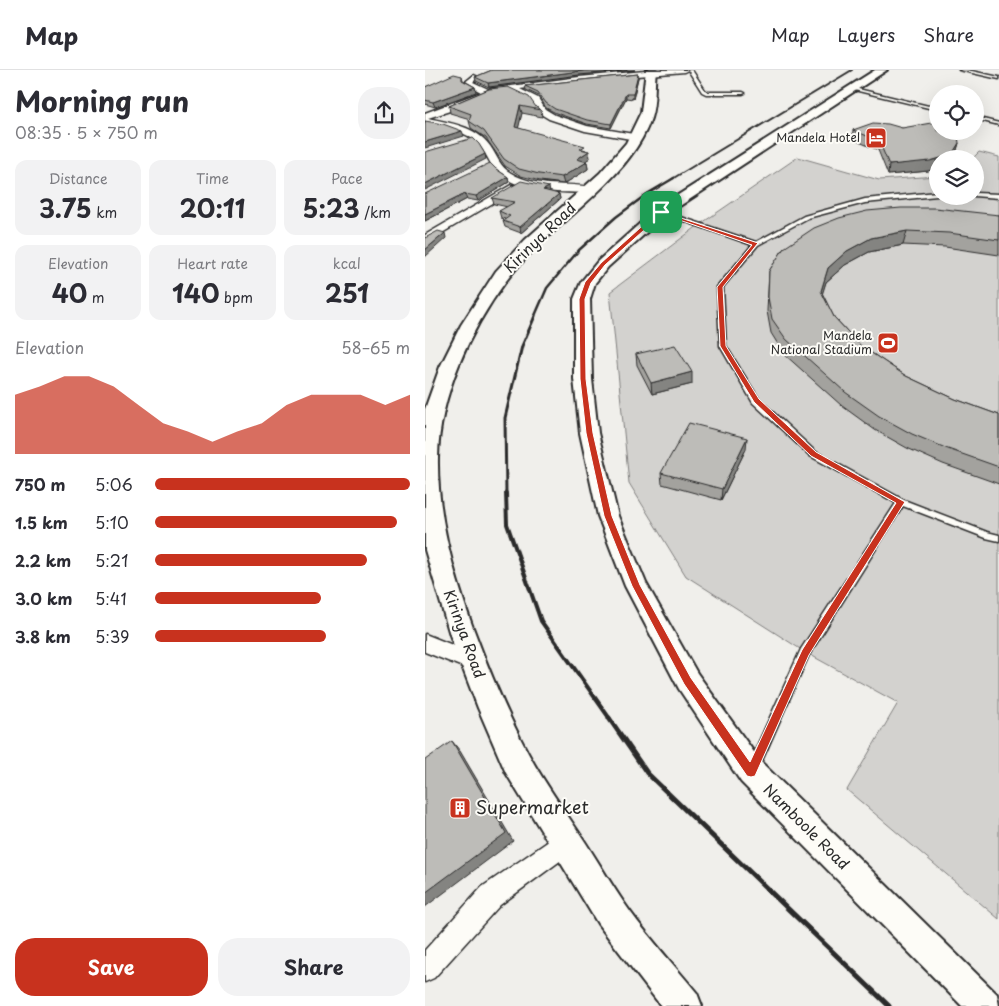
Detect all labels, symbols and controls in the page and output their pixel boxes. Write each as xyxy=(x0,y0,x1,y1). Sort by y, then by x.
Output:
text: Map xyxy=(25,17,78,53)
text: Map xyxy=(771,21,810,48)
text: Layers xyxy=(838,21,895,48)
text: Share xyxy=(923,21,974,48)
text: Morning run xyxy=(15,79,189,122)
map controls xyxy=(929,85,984,205)
button: locate xyxy=(929,85,984,140)
button: share xyxy=(358,87,410,139)
text: 08:35 · 5 × 750 m xyxy=(15,120,158,144)
hotel icon: Mandela Hotel xyxy=(864,126,888,150)
place label: Mandela Hotel xyxy=(776,128,860,146)
button: layers xyxy=(929,150,984,205)
text: Distance xyxy=(49,168,108,189)
text: Time xyxy=(196,168,229,189)
text: Pace xyxy=(331,168,363,189)
text: 3.75 xyxy=(39,189,92,227)
text: 20:11 xyxy=(180,189,245,227)
text: 5:23 xyxy=(303,189,360,227)
pin xyxy=(640,191,682,233)
street label: Kirinya Road xyxy=(497,196,580,278)
icon: arrive xyxy=(647,198,675,226)
text: km xyxy=(92,202,117,223)
text: /km xyxy=(360,202,391,223)
text: Elevation xyxy=(48,253,108,274)
text: Heart rate xyxy=(177,253,248,274)
text: kcal xyxy=(333,253,361,274)
text: 40 xyxy=(52,274,87,312)
text: 140 xyxy=(172,274,220,312)
text: 251 xyxy=(325,274,369,312)
text: m xyxy=(87,287,105,308)
text: bpm xyxy=(220,287,253,308)
place label: Mandela National Stadium xyxy=(771,326,873,358)
sports icon: Mandela National Stadium xyxy=(876,331,900,355)
text: Elevation xyxy=(15,335,84,359)
text: 58–65 m xyxy=(341,335,410,359)
text: 750 m xyxy=(15,472,65,496)
text: 5:06 xyxy=(95,472,133,496)
text: 1.5 km xyxy=(15,510,68,534)
text: 5:10 xyxy=(95,510,129,534)
text: 2.2 km xyxy=(15,548,71,572)
text: 5:21 xyxy=(95,548,128,572)
text: 3.0 km xyxy=(15,586,72,610)
text: 5:41 xyxy=(95,586,127,610)
street label: Kirinya Road xyxy=(439,586,492,681)
text: 3.8 km xyxy=(15,624,71,648)
text: 5:39 xyxy=(95,624,129,648)
street label: Namboole Road xyxy=(759,778,855,874)
place label: Supermarket xyxy=(476,793,589,820)
building icon: Supermarket xyxy=(448,796,472,820)
button: Save xyxy=(15,938,208,996)
button: Share xyxy=(218,938,410,996)

